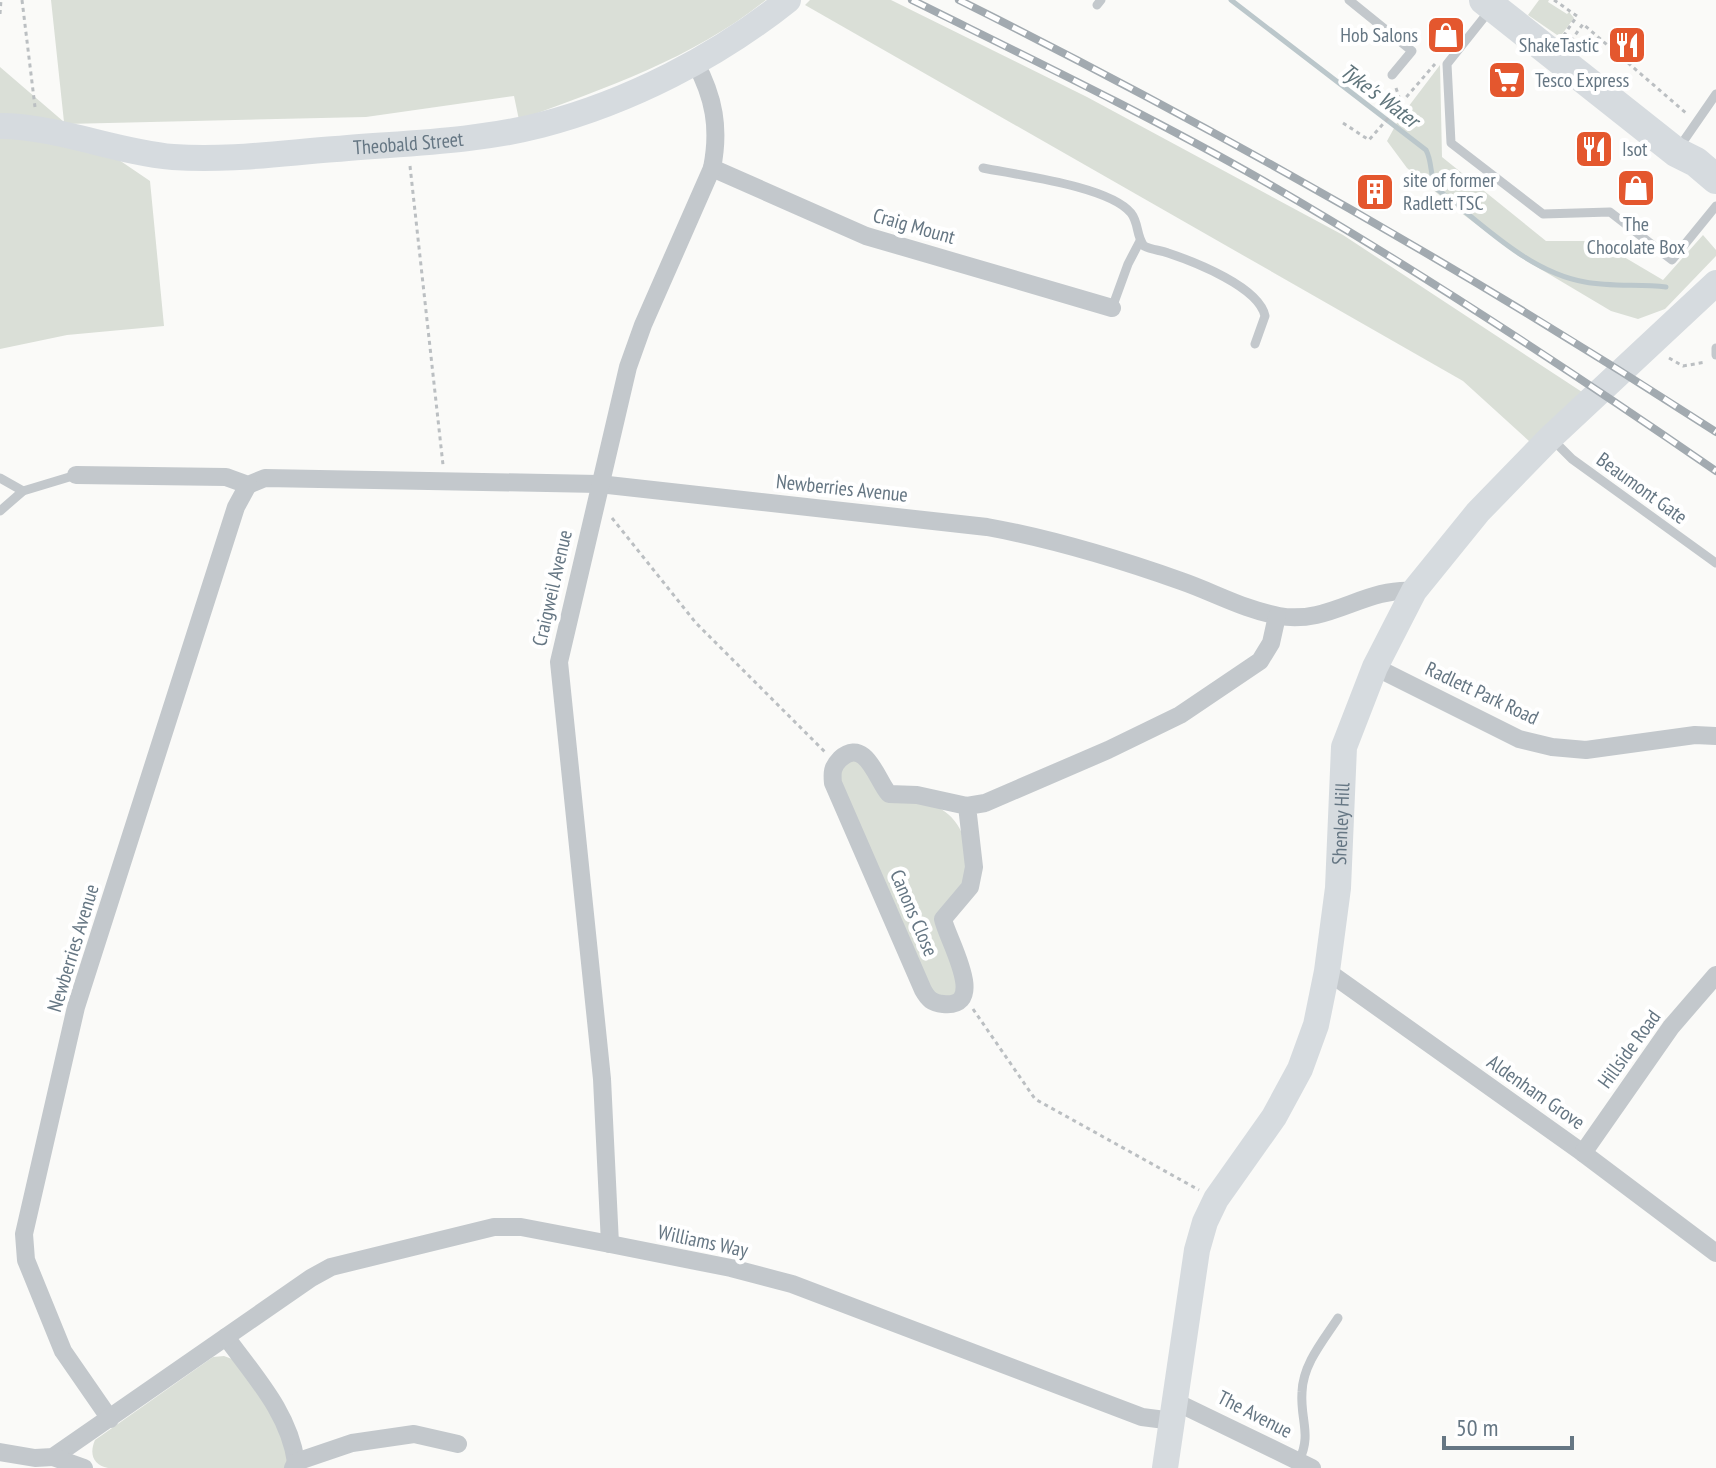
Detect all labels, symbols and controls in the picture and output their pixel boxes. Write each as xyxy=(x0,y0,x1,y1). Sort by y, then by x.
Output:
shop icon: Hob Salons xyxy=(1425,14,1467,56)
place label: Hob Salons xyxy=(1340,22,1418,48)
restaurant icon: ShakeTastic xyxy=(1606,24,1648,66)
place label: ShakeTastic xyxy=(1519,32,1599,58)
water label: Tyke's Water xyxy=(1335,56,1427,135)
supermarket icon: Tesco Express xyxy=(1486,59,1528,101)
place label: Tesco Express xyxy=(1535,67,1630,93)
street label: Theobald Street xyxy=(352,126,465,161)
restaurant icon: Isot xyxy=(1573,128,1615,170)
place label: Isot xyxy=(1622,136,1648,162)
place label: site of former Radlett TSC xyxy=(1403,167,1496,216)
shop icon: The Chocolate Box xyxy=(1615,167,1657,209)
building icon: site of former Radlett TSC xyxy=(1354,171,1396,213)
street label: Craig Mount xyxy=(870,202,958,250)
place label: The Chocolate Box xyxy=(1587,211,1685,260)
street label: Beaumont Gate xyxy=(1591,446,1693,530)
street label: Newberries Avenue xyxy=(775,468,909,508)
street label: Craigweil Avenue xyxy=(526,527,578,649)
street label: Radlett Park Road xyxy=(1421,655,1543,731)
street label: Shenley Hill xyxy=(1326,782,1355,866)
street label: Canons Close xyxy=(884,866,944,960)
street label: Newberries Avenue xyxy=(41,881,105,1015)
street label: Hillside Road xyxy=(1592,1005,1666,1093)
street label: Aldenham Grove xyxy=(1482,1049,1590,1135)
street label: Williams Way xyxy=(656,1219,751,1263)
street label: The Avenue xyxy=(1213,1384,1297,1444)
scale bar xyxy=(1444,1400,1572,1450)
text: 50 m xyxy=(1456,1412,1498,1443)

